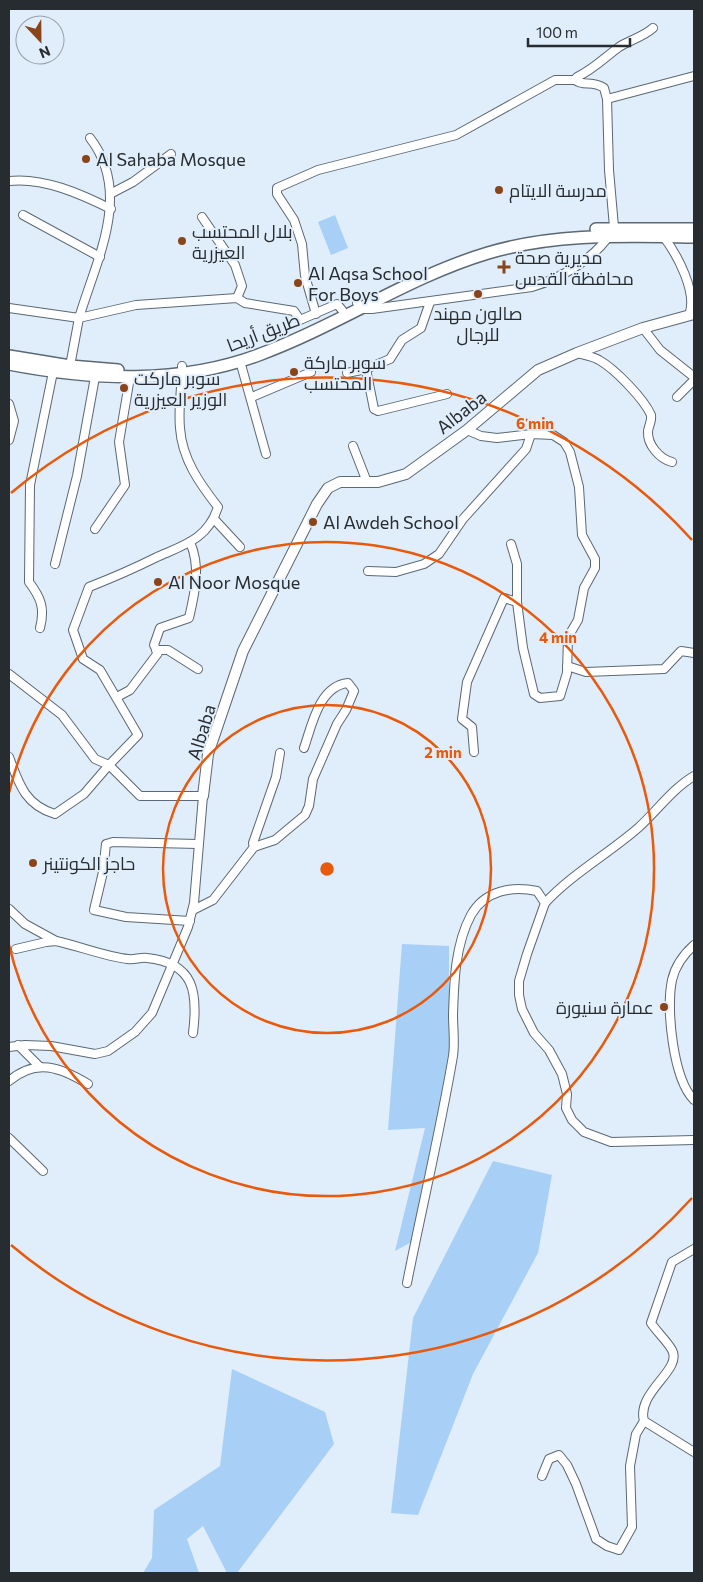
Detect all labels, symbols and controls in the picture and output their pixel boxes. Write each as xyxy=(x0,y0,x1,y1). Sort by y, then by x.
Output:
north arrow xyxy=(15,15,65,65)
scale bar xyxy=(528,15,630,47)
text: 100 m xyxy=(536,23,578,41)
text: N xyxy=(37,43,53,62)
place label: Al Sahaba Mosque xyxy=(96,148,246,170)
marker: Al Sahaba Mosque xyxy=(80,153,92,165)
place label: مدرسة الايتام xyxy=(509,179,607,203)
marker: مدرسة الايتام xyxy=(493,184,505,196)
place label: بلال المحتسب العيزرية xyxy=(192,220,293,264)
marker: بلال المحتسب العيزرية xyxy=(176,235,188,247)
place label: مديرية صحة محافظة القدس xyxy=(515,246,634,290)
marker: مديرية صحة محافظة القدس xyxy=(497,260,511,274)
place label: Al Aqsa School For Boys xyxy=(308,262,428,305)
marker: Al Aqsa School For Boys xyxy=(292,277,304,289)
marker: صالون مهند للرجال xyxy=(472,288,484,300)
place label: صالون مهند للرجال xyxy=(433,302,523,346)
street label: طريق أريحا xyxy=(223,308,303,358)
place label: سوبر ماركة المحتسب xyxy=(304,351,386,394)
marker: سوبر ماركة المحتسب xyxy=(288,366,300,378)
place label: سوبر ماركت الوزير العيزرية xyxy=(134,367,227,411)
marker: سوبر ماركت الوزير العيزرية xyxy=(118,382,130,394)
street label: Albaba xyxy=(432,386,490,438)
text: 6 min xyxy=(516,414,554,432)
place label: Al Awdeh School xyxy=(323,511,459,533)
marker: Al Awdeh School xyxy=(307,516,319,528)
place label: Al Noor Mosque xyxy=(168,571,300,593)
marker: Al Noor Mosque xyxy=(152,576,164,588)
text: 4 min xyxy=(539,628,577,646)
street label: Albaba xyxy=(182,701,220,763)
text: 2 min xyxy=(424,743,462,761)
place label: حاجز الكونتينر xyxy=(42,852,135,875)
marker: حاجز الكونتينر xyxy=(27,857,39,869)
centre of rings xyxy=(318,860,336,878)
place label: عمارة سنيورة xyxy=(556,996,654,1019)
marker: عمارة سنيورة xyxy=(658,1001,670,1013)

